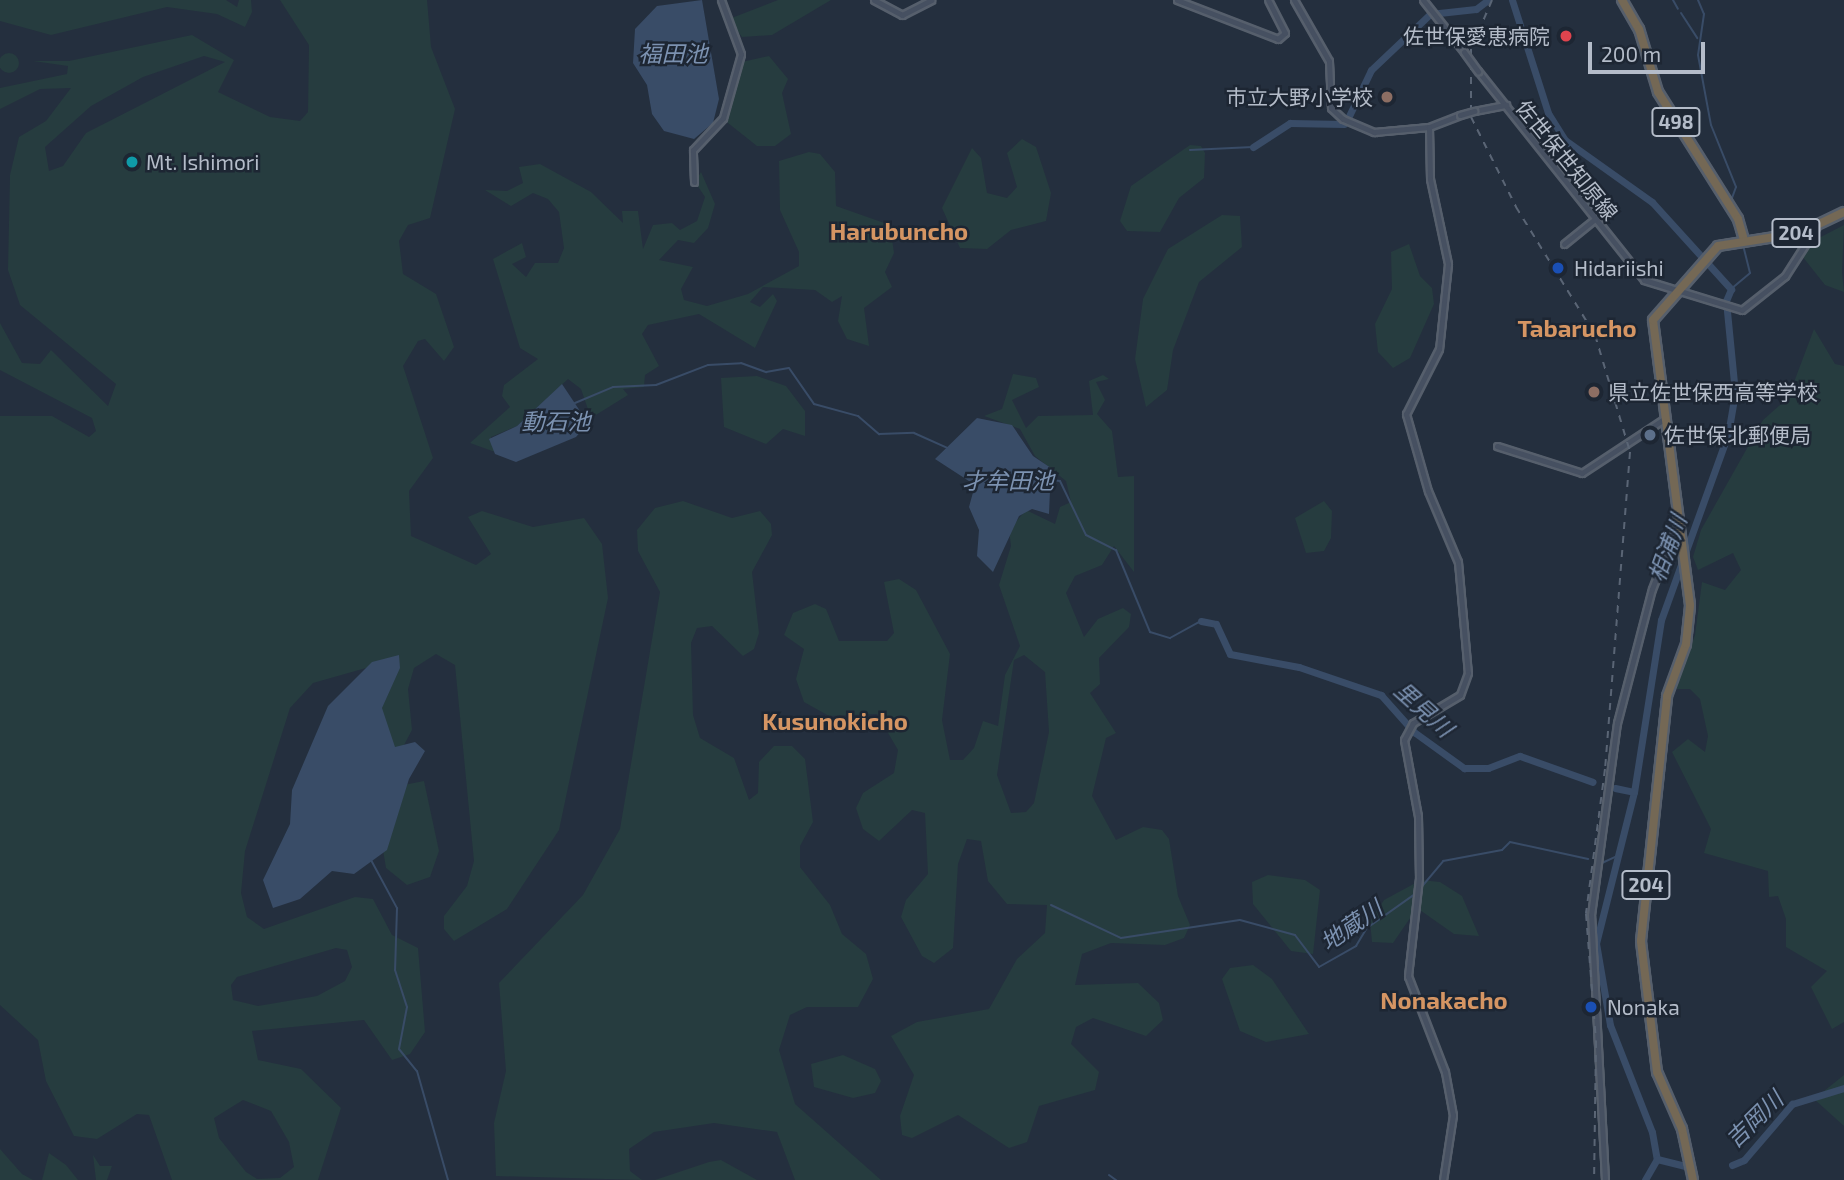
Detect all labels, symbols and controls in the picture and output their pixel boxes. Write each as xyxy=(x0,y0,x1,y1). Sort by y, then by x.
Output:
place label: 佐世保愛恵病院 xyxy=(1403,23,1550,49)
marker: 佐世保愛恵病院 xyxy=(1556,26,1576,46)
scale bar xyxy=(1592,28,1709,72)
water label: 福田池 xyxy=(639,39,707,67)
text: 200 m xyxy=(1601,41,1661,66)
place label: 市立大野小学校 xyxy=(1226,84,1373,110)
marker: 市立大野小学校 xyxy=(1379,89,1395,105)
street label: 佐世保世知原線 xyxy=(1511,95,1623,225)
road number: 498 xyxy=(1650,106,1702,138)
place label: Mt. Ishimori xyxy=(146,149,259,175)
marker: Mt. Ishimori xyxy=(124,154,140,170)
district label: Harubuncho xyxy=(830,217,968,245)
road number: 204 xyxy=(1770,218,1822,248)
place label: Hidariishi xyxy=(1574,255,1664,281)
marker: Hidariishi xyxy=(1548,258,1568,278)
district label: Tabarucho xyxy=(1517,314,1637,342)
place label: 県立佐世保西高等学校 xyxy=(1608,379,1818,405)
marker: 県立佐世保西高等学校 xyxy=(1586,384,1602,400)
water label: 動石池 xyxy=(522,407,590,435)
place label: 佐世保北郵便局 xyxy=(1664,422,1811,448)
marker: 佐世保北郵便局 xyxy=(1642,427,1658,443)
water label: 才牟田池 xyxy=(962,466,1054,494)
water label: 相浦川 xyxy=(1642,511,1692,585)
water label: 里見川 xyxy=(1389,676,1459,742)
district label: Kusunokicho xyxy=(762,707,908,735)
road number: 204 xyxy=(1620,870,1672,900)
water label: 地蔵川 xyxy=(1315,894,1387,956)
district label: Nonakacho xyxy=(1380,986,1508,1014)
place label: Nonaka xyxy=(1607,994,1680,1020)
marker: Nonaka xyxy=(1581,997,1601,1017)
water label: 吉岡川 xyxy=(1720,1085,1788,1153)

